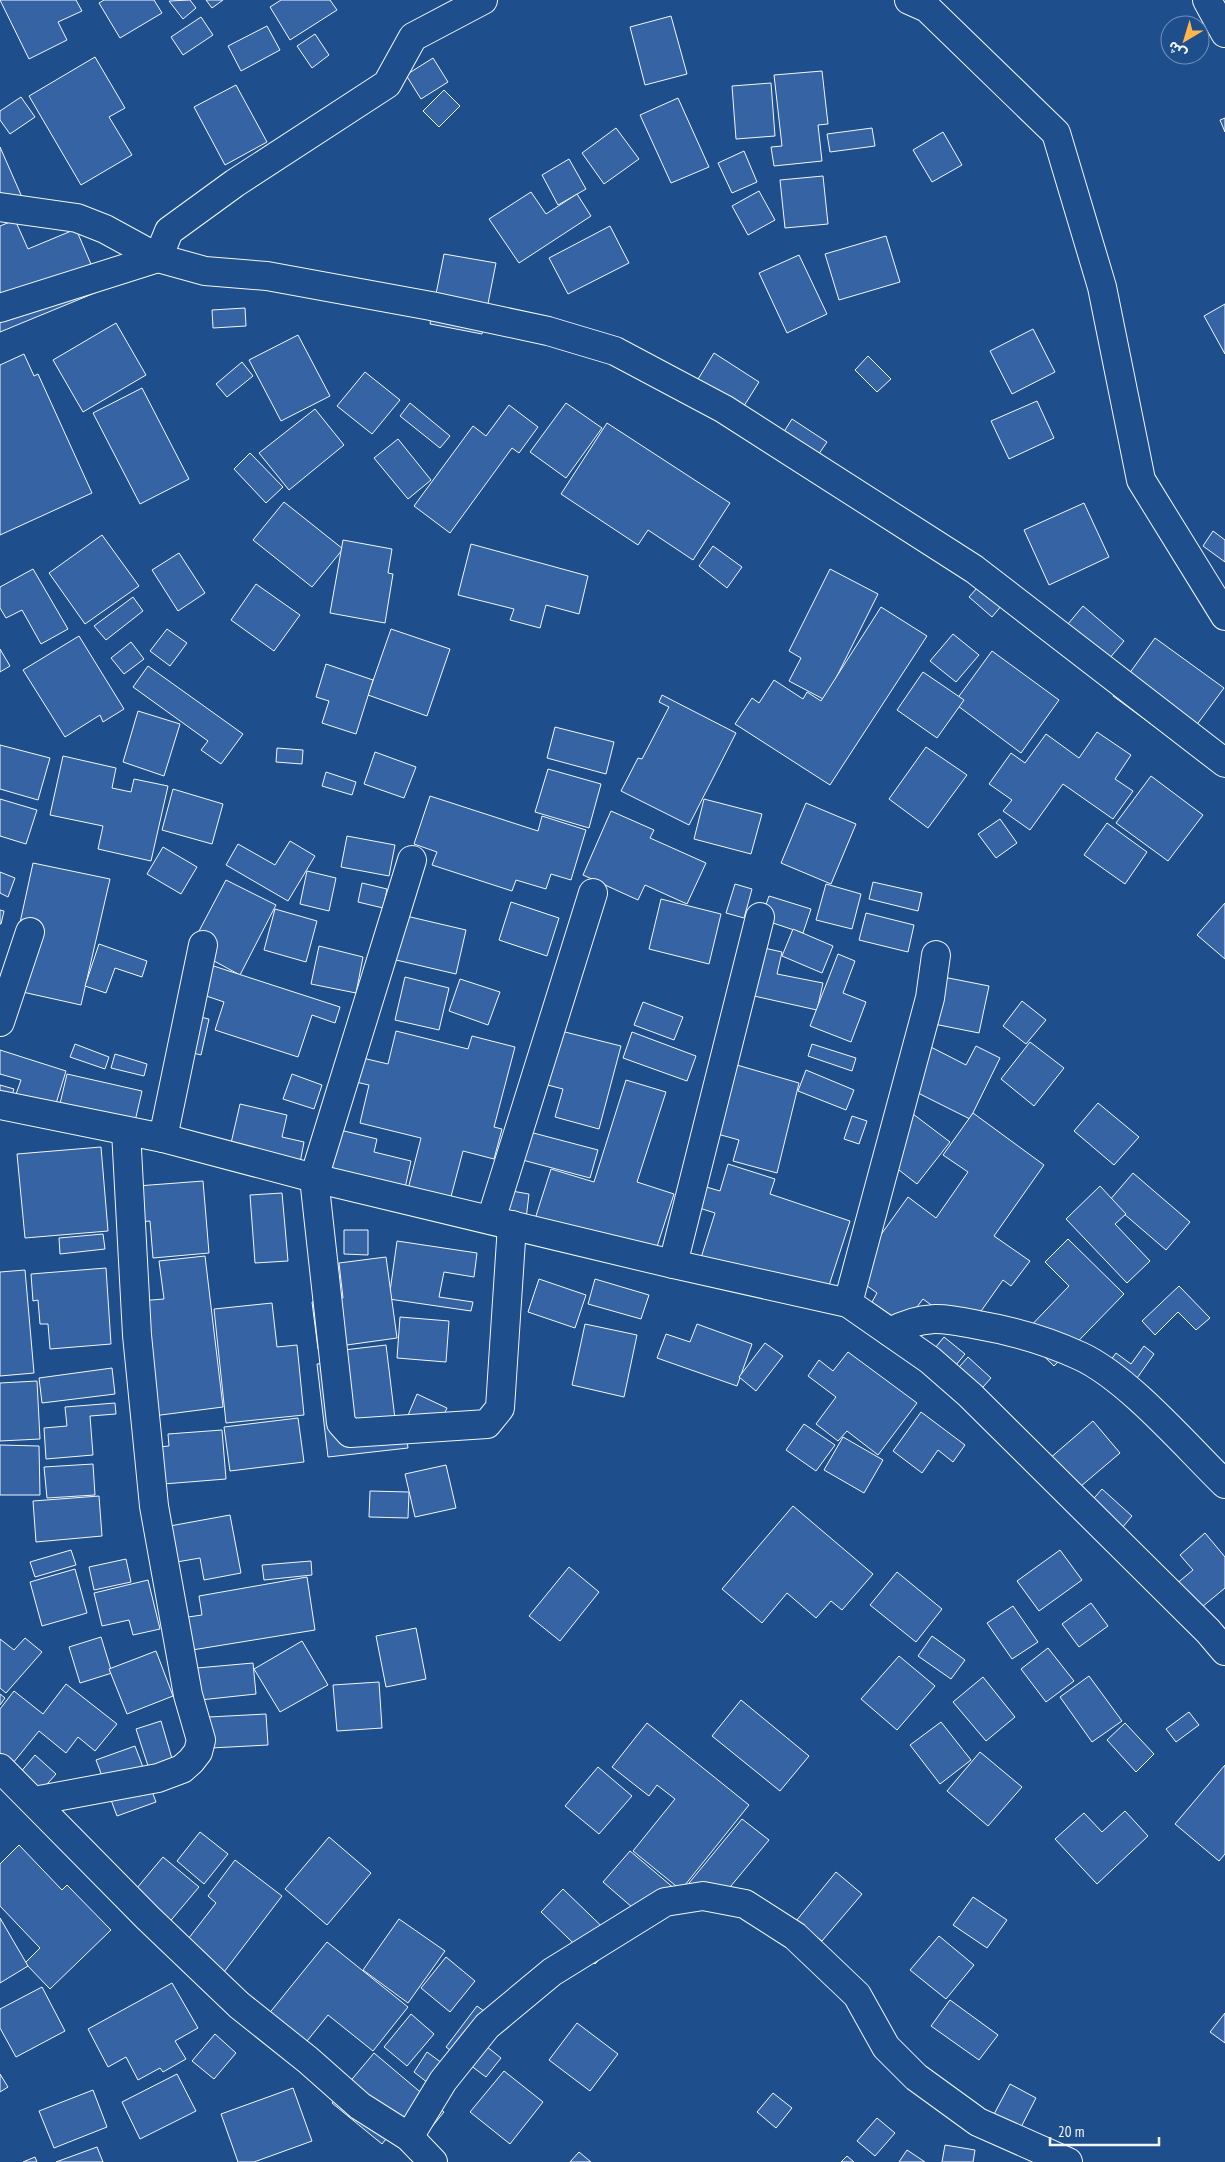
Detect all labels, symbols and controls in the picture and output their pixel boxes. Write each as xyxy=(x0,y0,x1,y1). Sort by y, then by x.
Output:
north arrow xyxy=(1160,15,1210,65)
text: ش xyxy=(1164,37,1190,63)
scale bar xyxy=(1050,2114,1159,2146)
text: 20 m xyxy=(1058,2122,1084,2141)

